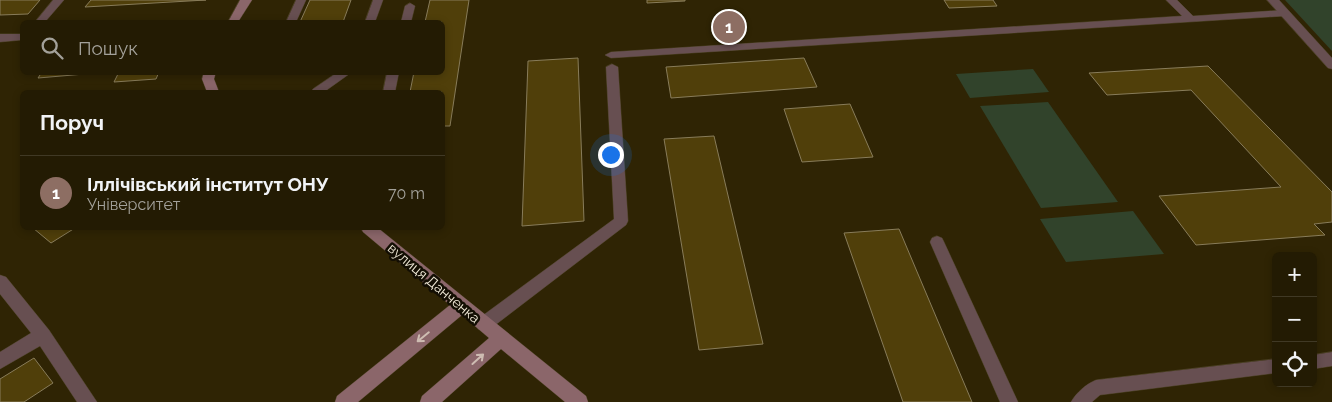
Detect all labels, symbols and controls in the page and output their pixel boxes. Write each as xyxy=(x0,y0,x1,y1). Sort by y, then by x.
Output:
pin: 1 xyxy=(713,8,745,46)
search box xyxy=(20,20,445,75)
icon: search xyxy=(38,34,66,62)
text: Пошук xyxy=(78,37,138,59)
text: Поруч xyxy=(40,110,104,135)
your location xyxy=(598,142,624,168)
text: Іллічівський інститут ОНУ xyxy=(87,173,328,195)
text: 1 xyxy=(52,184,60,203)
text: 70 m xyxy=(388,184,425,203)
text: Університет xyxy=(87,195,180,214)
street label: вулиця Данченка xyxy=(385,240,483,326)
map controls xyxy=(1272,252,1317,387)
button: + xyxy=(1272,252,1317,297)
button: − xyxy=(1272,297,1317,342)
one-way arrow xyxy=(417,331,430,342)
button: locate xyxy=(1272,342,1317,387)
one-way arrow xyxy=(472,353,485,364)

